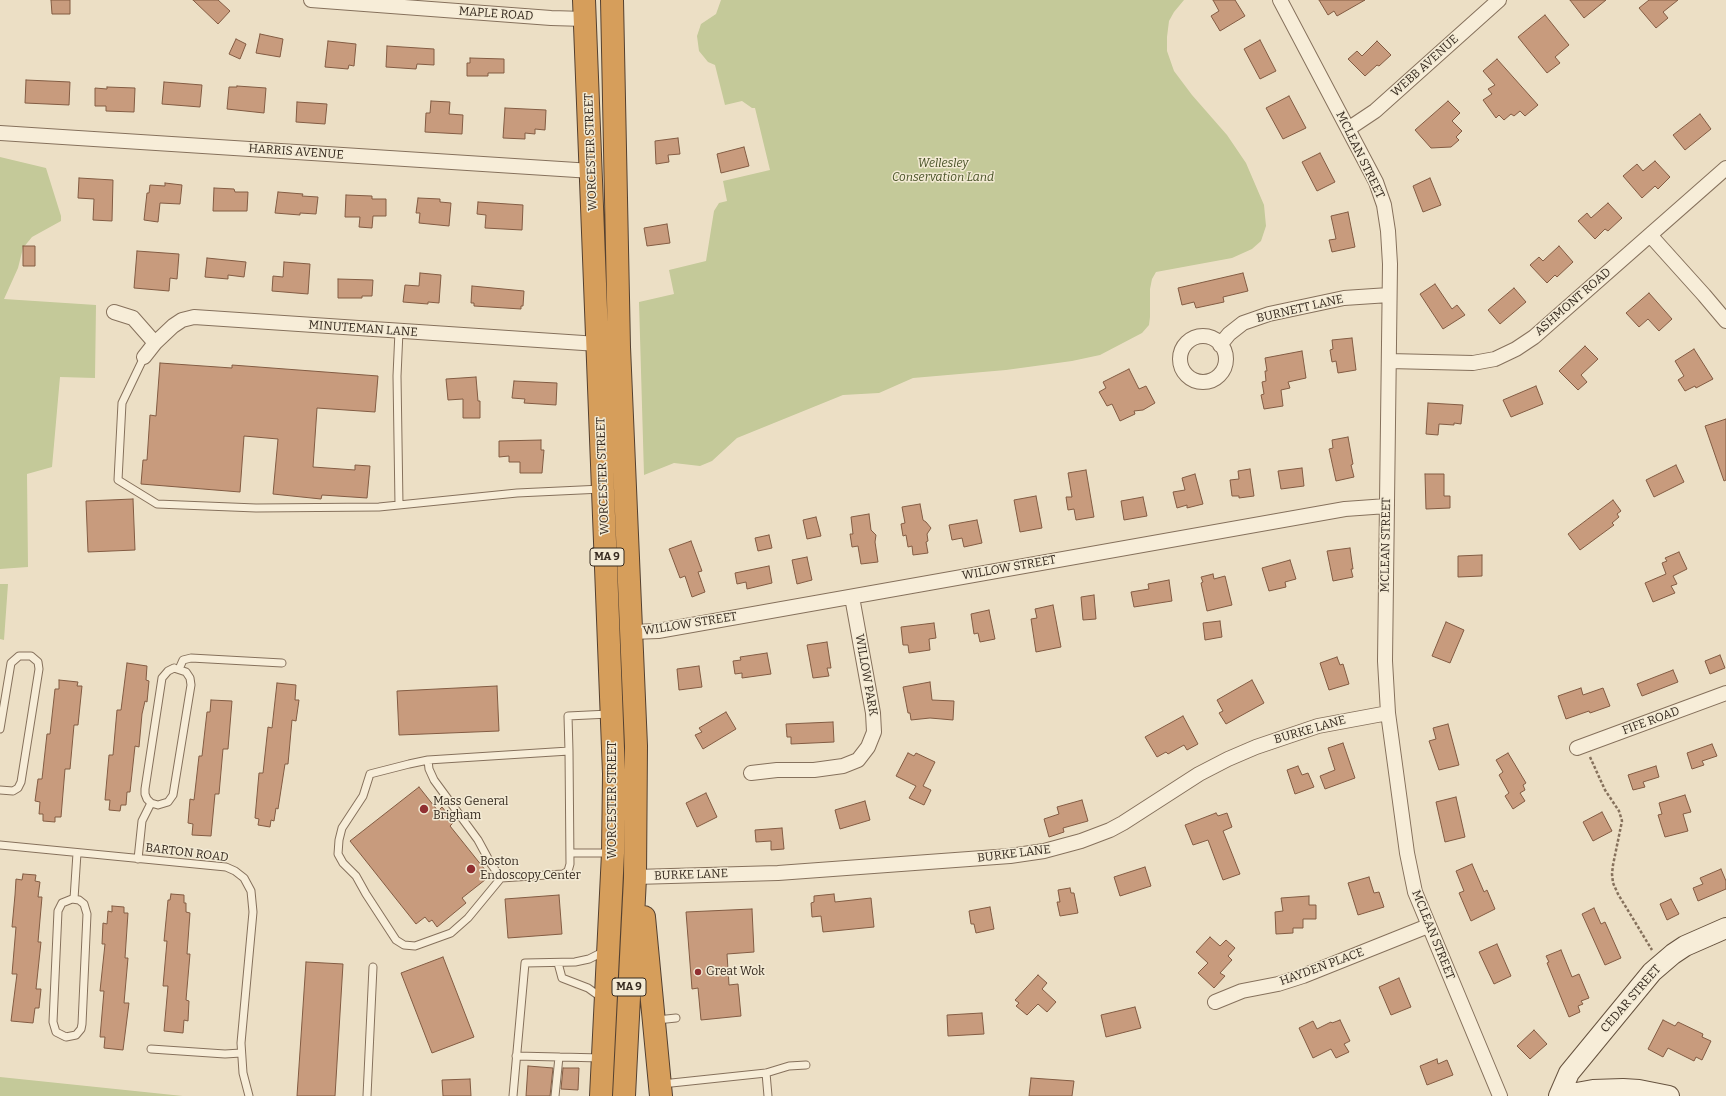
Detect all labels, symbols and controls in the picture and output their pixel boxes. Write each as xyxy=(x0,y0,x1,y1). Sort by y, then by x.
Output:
street label: MAPLE ROAD xyxy=(458,4,534,24)
street label: WEBB AVENUE xyxy=(1388,32,1462,100)
street label: WORCESTER STREET xyxy=(582,93,600,211)
street label: MCLEAN STREET xyxy=(1333,109,1387,201)
street label: HARRIS AVENUE xyxy=(248,141,344,163)
park label: Wellesley Conservation Land xyxy=(892,157,994,185)
street label: ASHMONT ROAD xyxy=(1532,265,1614,339)
street label: BURNETT LANE xyxy=(1255,292,1345,326)
street label: MINUTEMAN LANE xyxy=(308,318,418,340)
street label: WORCESTER STREET xyxy=(594,417,612,535)
street label: MCLEAN STREET xyxy=(1378,497,1394,593)
road number: MA 9 xyxy=(590,548,624,566)
street label: WILLOW STREET xyxy=(961,553,1057,583)
street label: WILLOW STREET xyxy=(642,609,738,639)
street label: WILLOW PARK xyxy=(852,633,880,717)
street label: FIFE ROAD xyxy=(1620,704,1682,738)
street label: BURKE LANE xyxy=(1272,713,1348,747)
street label: WORCESTER STREET xyxy=(606,741,620,859)
place label: Mass General Brigham xyxy=(433,795,508,823)
marker: Mass General Brigham xyxy=(418,803,430,815)
street label: BARTON ROAD xyxy=(145,841,229,865)
street label: BURKE LANE xyxy=(976,842,1052,866)
place label: Boston Endoscopy Center xyxy=(480,855,581,883)
marker: Boston Endoscopy Center xyxy=(465,863,477,875)
street label: BURKE LANE xyxy=(654,867,728,883)
street label: MCLEAN STREET xyxy=(1408,888,1458,982)
street label: HAYDEN PLACE xyxy=(1278,945,1366,989)
street label: CEDAR STREET xyxy=(1598,962,1664,1036)
place label: Great Wok xyxy=(706,965,765,979)
marker: Great Wok xyxy=(693,967,703,977)
road number: MA 9 xyxy=(612,978,646,996)

